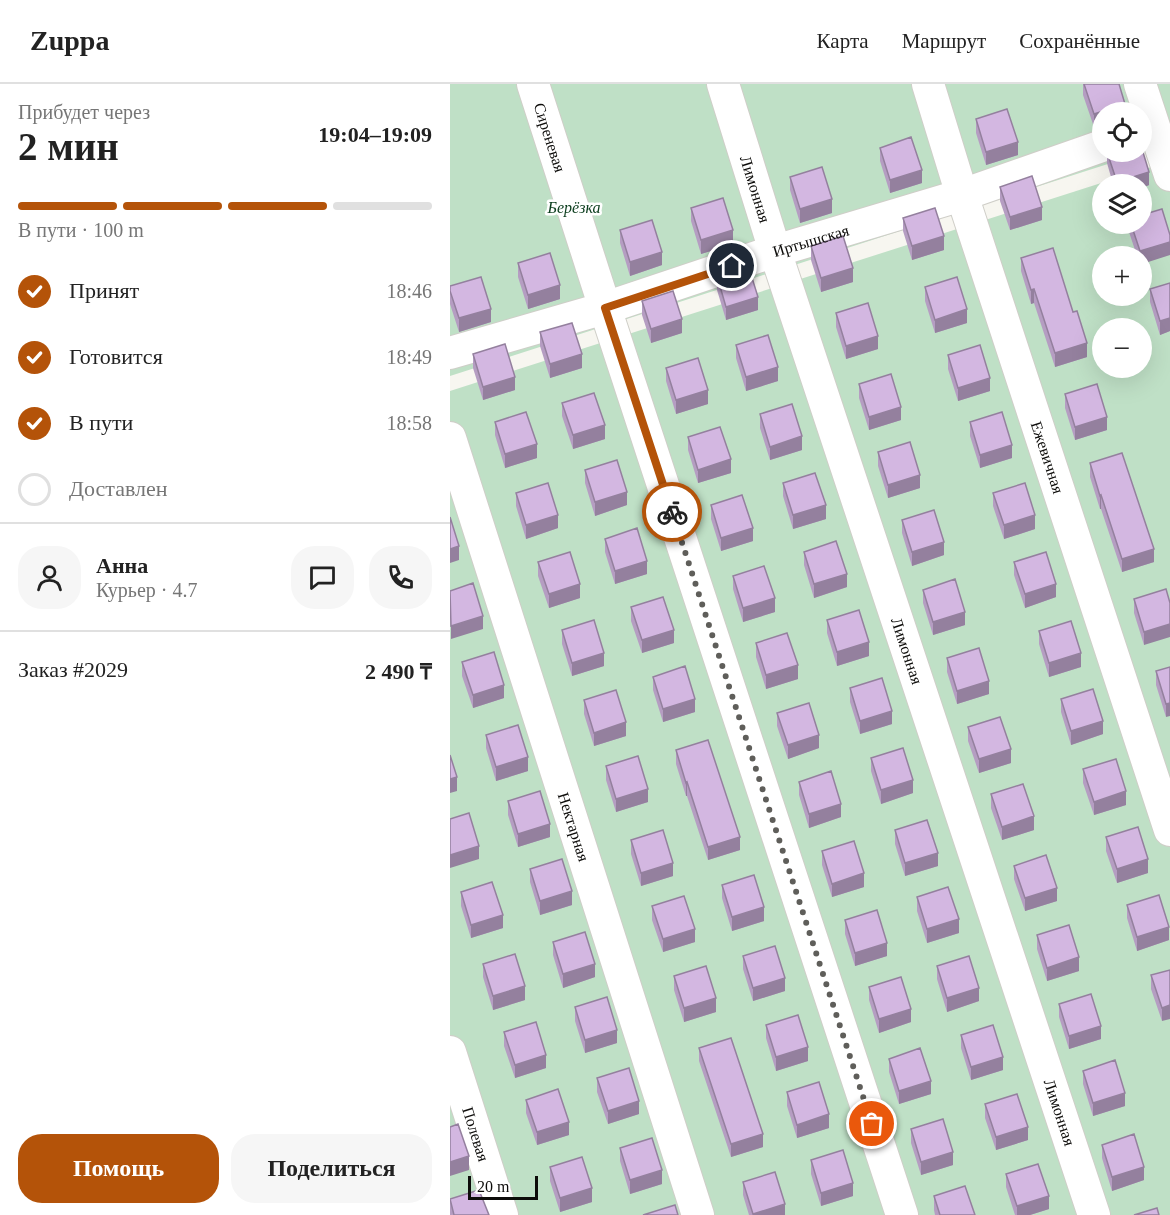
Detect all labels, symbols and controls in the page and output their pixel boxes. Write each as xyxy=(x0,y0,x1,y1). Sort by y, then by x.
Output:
text: Zuppa xyxy=(30,25,109,56)
text: Карта xyxy=(817,29,869,53)
text: Маршрут xyxy=(902,29,986,53)
text: Сохранённые xyxy=(1019,29,1140,53)
text: Прибудет через xyxy=(18,101,150,123)
street label: Сиреневая xyxy=(531,101,569,175)
map controls xyxy=(1092,102,1152,378)
button: locate xyxy=(1092,102,1152,162)
text: 19:04–19:09 xyxy=(318,122,432,147)
text: 2 мин xyxy=(18,125,119,168)
street label: Лимонная xyxy=(737,154,774,225)
button: layers xyxy=(1092,174,1152,234)
park label: Берёзка xyxy=(547,199,600,217)
text: В пути · 100 m xyxy=(18,219,144,241)
street label: Иртышская xyxy=(771,221,852,260)
pin xyxy=(706,240,757,291)
button: + xyxy=(1092,246,1152,306)
icon: home xyxy=(715,249,748,282)
icon: check xyxy=(18,275,51,308)
text: Принят xyxy=(69,278,139,303)
text: 18:46 xyxy=(386,280,432,302)
button: − xyxy=(1092,318,1152,378)
icon: check xyxy=(18,341,51,374)
text: Готовится xyxy=(69,344,163,369)
text: 18:49 xyxy=(386,346,432,368)
icon: check xyxy=(18,407,51,440)
text: В пути xyxy=(69,410,133,435)
text: 18:58 xyxy=(386,412,432,434)
street label: Ежевичная xyxy=(1028,419,1067,496)
text: Доставлен xyxy=(69,476,168,501)
courier xyxy=(642,482,702,542)
icon: bike xyxy=(656,496,689,529)
button: person xyxy=(18,546,81,609)
button: chat xyxy=(291,546,354,609)
button: phone xyxy=(369,546,432,609)
text: Анна xyxy=(96,553,148,578)
text: Курьер · 4.7 xyxy=(96,579,198,601)
street label: Лимонная xyxy=(888,615,926,687)
text: Заказ #2029 xyxy=(18,657,128,682)
text: 2 490 ₸ xyxy=(365,659,432,684)
street label: Нектарная xyxy=(555,790,593,864)
street label: Лимонная xyxy=(1041,1077,1079,1148)
pin xyxy=(846,1098,897,1149)
street label: Полевая xyxy=(459,1105,493,1164)
icon: bag xyxy=(855,1107,888,1140)
button: Помощь xyxy=(18,1134,219,1203)
button: Поделиться xyxy=(231,1134,432,1203)
scale bar xyxy=(468,1173,538,1200)
text: 20 m xyxy=(477,1178,509,1195)

